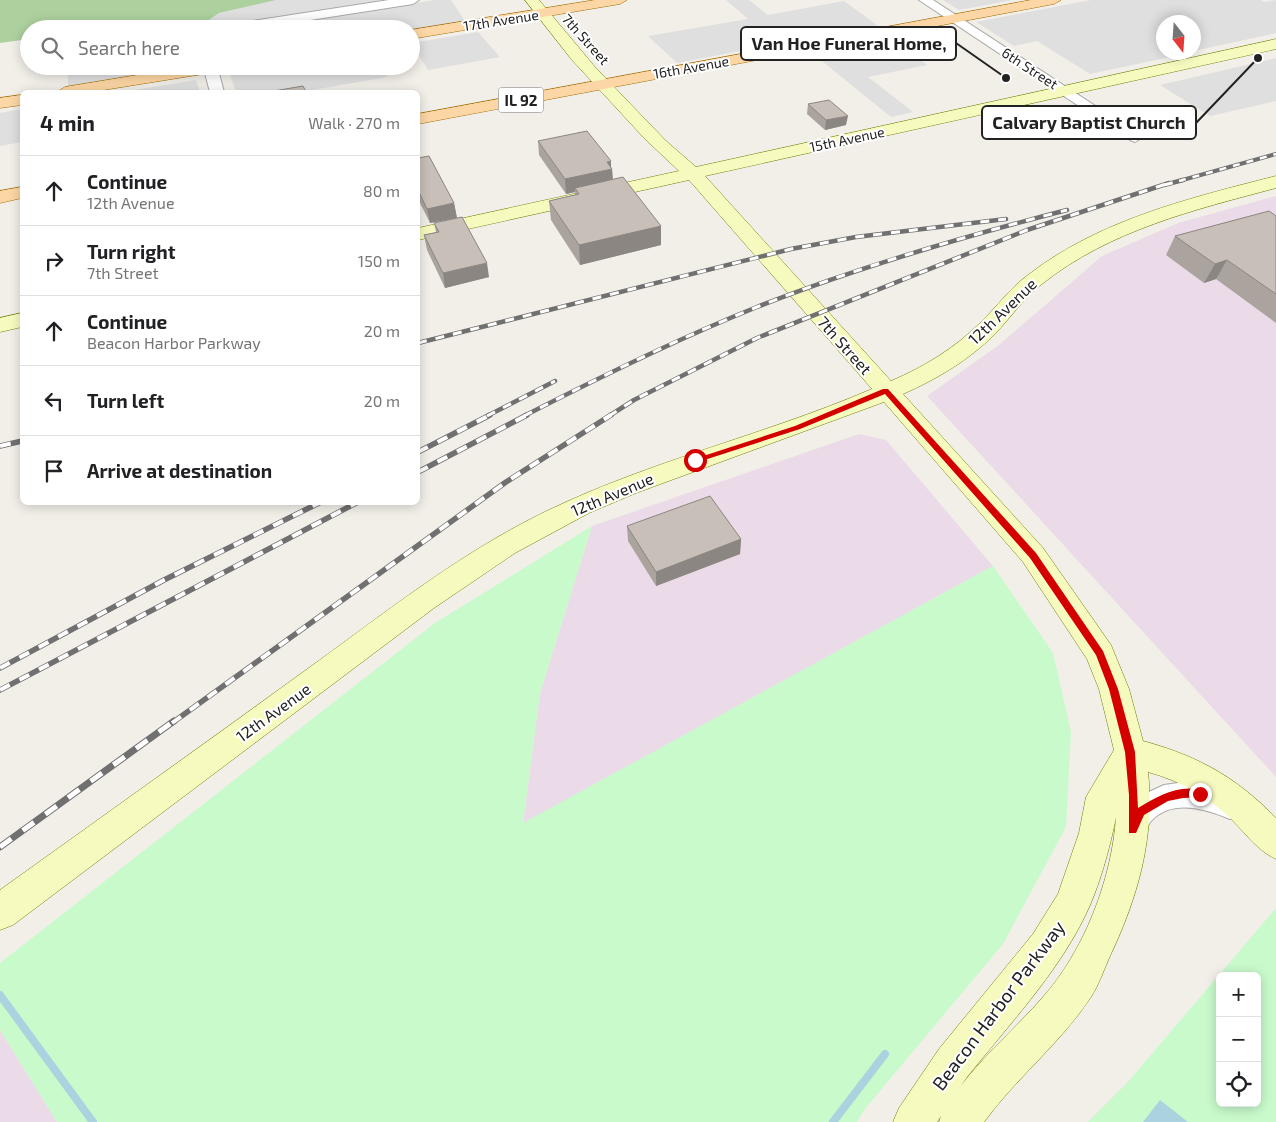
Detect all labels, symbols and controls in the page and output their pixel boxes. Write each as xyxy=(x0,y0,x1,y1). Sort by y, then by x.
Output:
street label: 17th Avenue xyxy=(462,6,540,34)
street label: 7th Street xyxy=(559,10,613,68)
north arrow xyxy=(1156,15,1201,60)
search box xyxy=(20,20,420,75)
callout: Van Hoe Funeral Home, xyxy=(741,27,956,60)
text: Van Hoe Funeral Home, xyxy=(751,32,947,54)
icon: search xyxy=(38,34,66,62)
text: Search here xyxy=(78,36,180,59)
street label: 6th Street xyxy=(999,44,1061,92)
street label: 16th Avenue xyxy=(652,52,730,82)
road number: IL 92 xyxy=(498,88,544,112)
callout: Calvary Baptist Church xyxy=(982,106,1196,139)
text: 4 min xyxy=(40,110,95,135)
text: Calvary Baptist Church xyxy=(992,111,1186,133)
text: Walk · 270 m xyxy=(308,113,400,132)
street label: 15th Avenue xyxy=(808,123,886,155)
text: Continue xyxy=(87,170,167,193)
icon: ahead xyxy=(40,177,68,205)
text: 80 m xyxy=(363,181,400,200)
text: 12th Avenue xyxy=(87,193,175,212)
text: Turn right xyxy=(87,240,175,263)
icon: right xyxy=(40,247,68,275)
text: 150 m xyxy=(358,251,400,270)
text: 7th Street xyxy=(87,263,159,282)
street label: 12th Avenue xyxy=(964,274,1040,348)
text: Continue xyxy=(87,310,167,333)
street label: 7th Street xyxy=(814,312,876,378)
icon: ahead xyxy=(40,317,68,345)
text: 20 m xyxy=(364,321,400,340)
text: Beacon Harbor Parkway xyxy=(87,333,261,352)
icon: left xyxy=(40,387,68,415)
text: Turn left xyxy=(87,389,164,412)
text: 20 m xyxy=(364,391,400,410)
route start xyxy=(684,449,707,472)
icon: arrive xyxy=(40,457,68,485)
text: Arrive at destination xyxy=(87,459,272,482)
street label: 12th Avenue xyxy=(568,468,656,520)
street label: 12th Avenue xyxy=(232,679,314,745)
route end xyxy=(1189,783,1212,806)
street label: Beacon Harbor Parkway xyxy=(927,916,1069,1094)
map controls xyxy=(1216,972,1261,1107)
button: + xyxy=(1216,972,1261,1017)
button: − xyxy=(1216,1017,1261,1062)
button: locate xyxy=(1216,1062,1261,1107)

